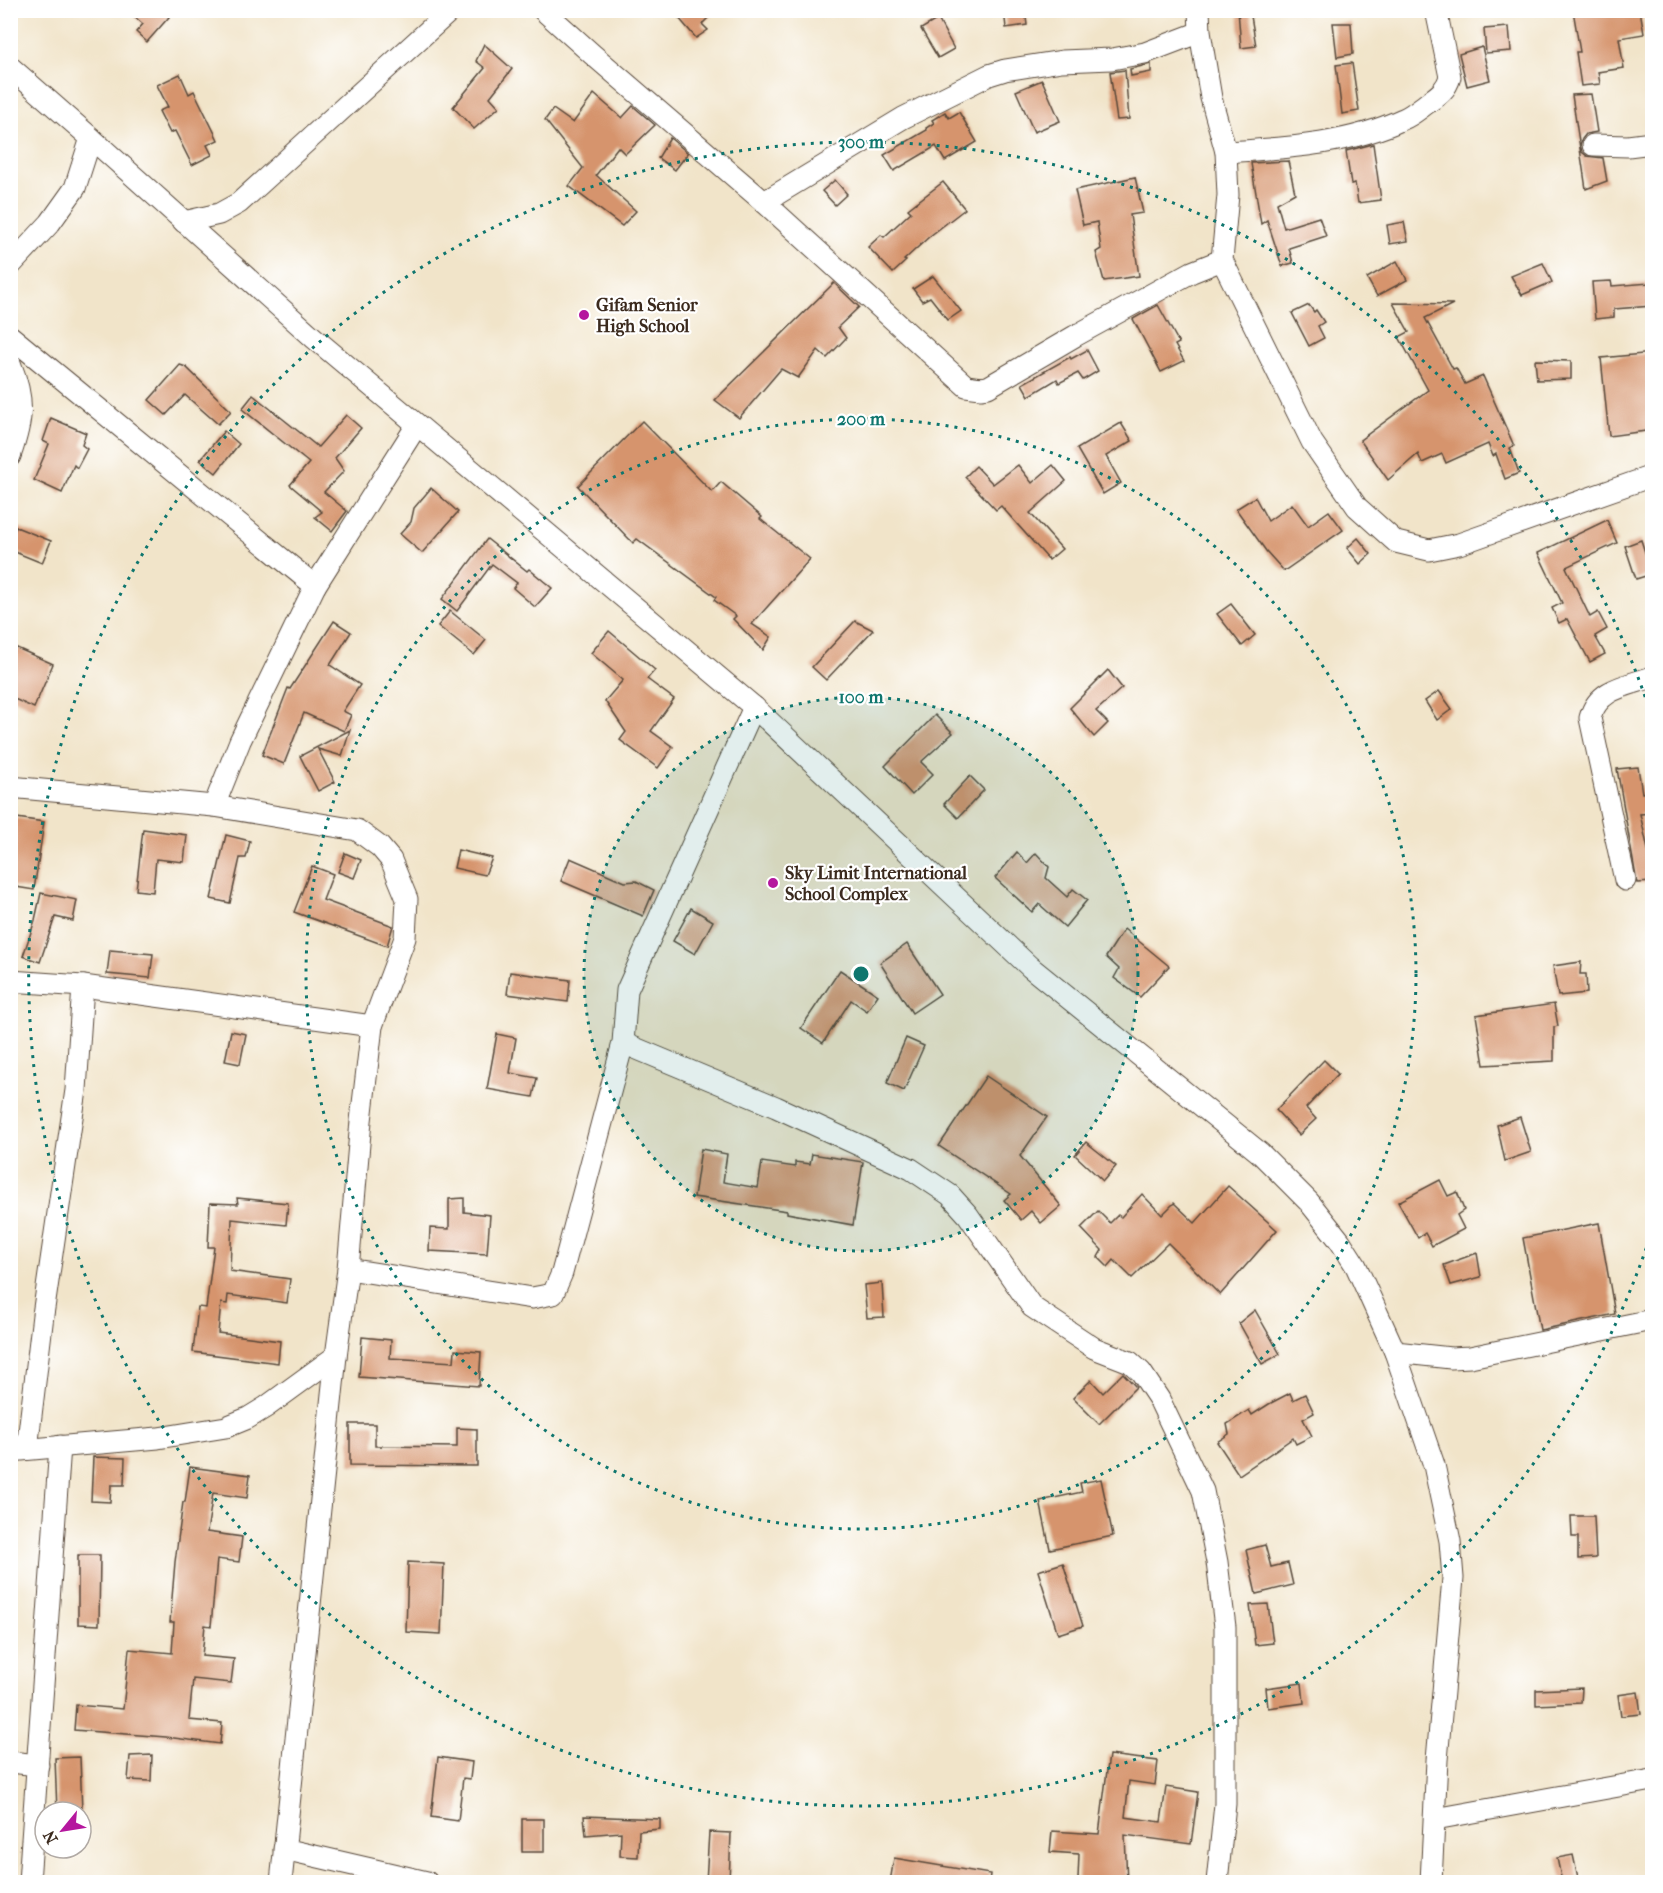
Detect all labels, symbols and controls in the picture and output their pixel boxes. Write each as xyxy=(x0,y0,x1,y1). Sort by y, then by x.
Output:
text: 300 m xyxy=(838,132,885,153)
place label: Gifam Senior High School xyxy=(596,295,698,337)
marker: Gifam Senior High School xyxy=(577,308,591,322)
text: 200 m xyxy=(837,409,886,430)
text: 100 m xyxy=(838,687,885,708)
place label: Sky Limit International School Complex xyxy=(785,863,968,905)
marker: Sky Limit International School Complex xyxy=(766,876,780,890)
centre of rings xyxy=(851,964,871,984)
north arrow xyxy=(33,1800,93,1860)
text: N xyxy=(39,1826,62,1847)

